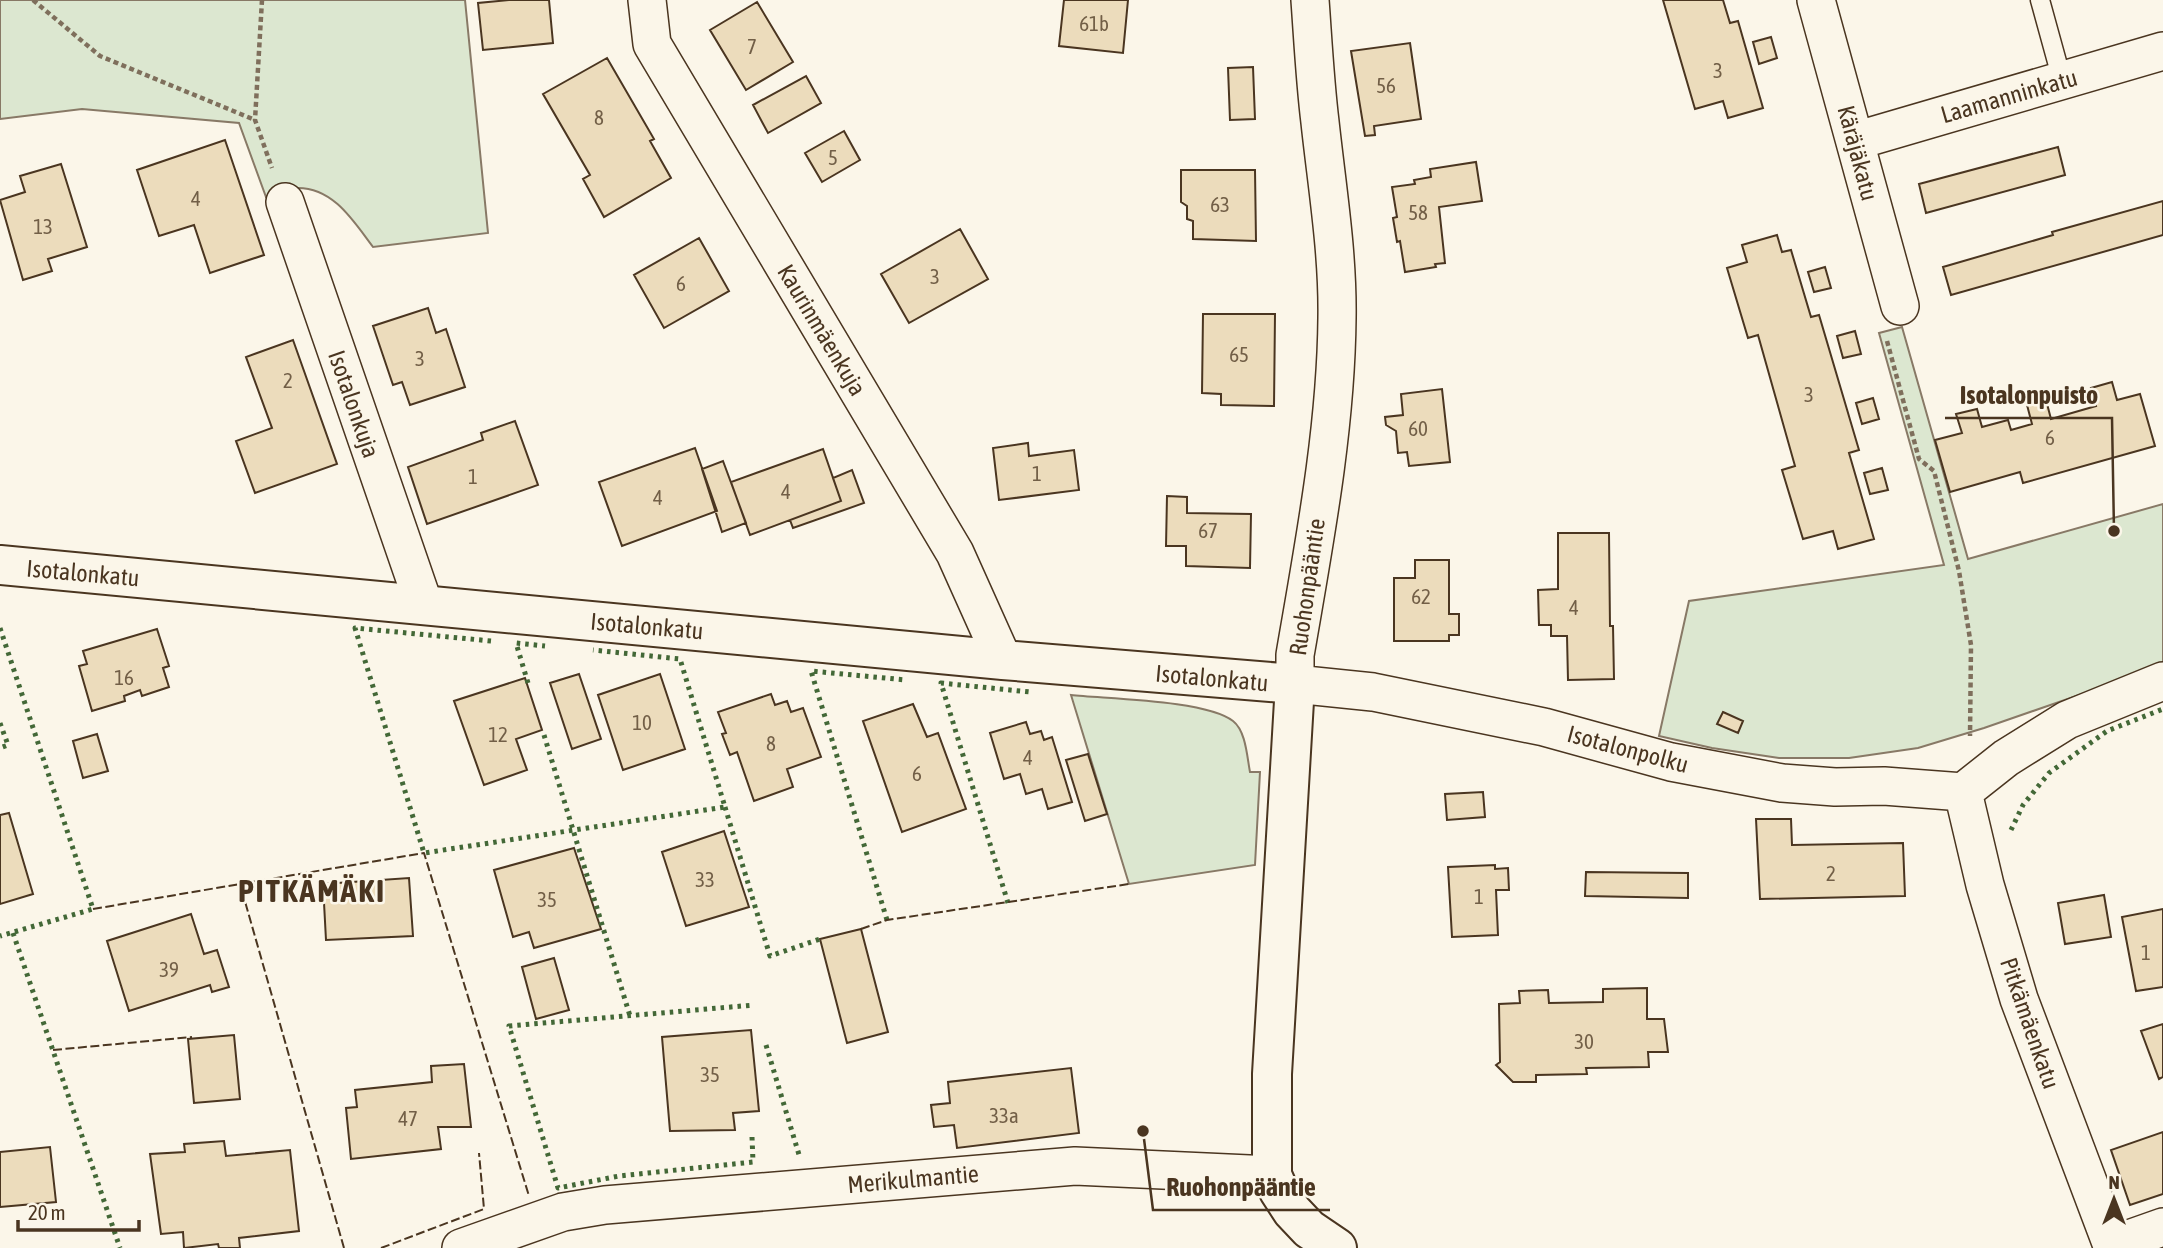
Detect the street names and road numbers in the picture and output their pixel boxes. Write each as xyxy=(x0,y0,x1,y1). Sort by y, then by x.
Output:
street label: Laamanninkatu xyxy=(1938,64,2080,128)
street label: Käräjäkatu xyxy=(1832,103,1884,203)
street label: Kaurinmäenkuja xyxy=(772,260,872,400)
street label: Isotalonkuja xyxy=(323,347,385,461)
street label: Ruohonpääntie xyxy=(1284,517,1330,657)
street label: Isotalonkatu xyxy=(25,555,141,591)
street label: Isotalonkatu xyxy=(589,608,705,644)
street label: Isotalonkatu xyxy=(1154,660,1270,696)
street label: Isotalonpolku xyxy=(1565,720,1691,778)
street label: Pitkämäenkatu xyxy=(1995,954,2065,1092)
street label: Merikulmantie xyxy=(846,1160,980,1198)

